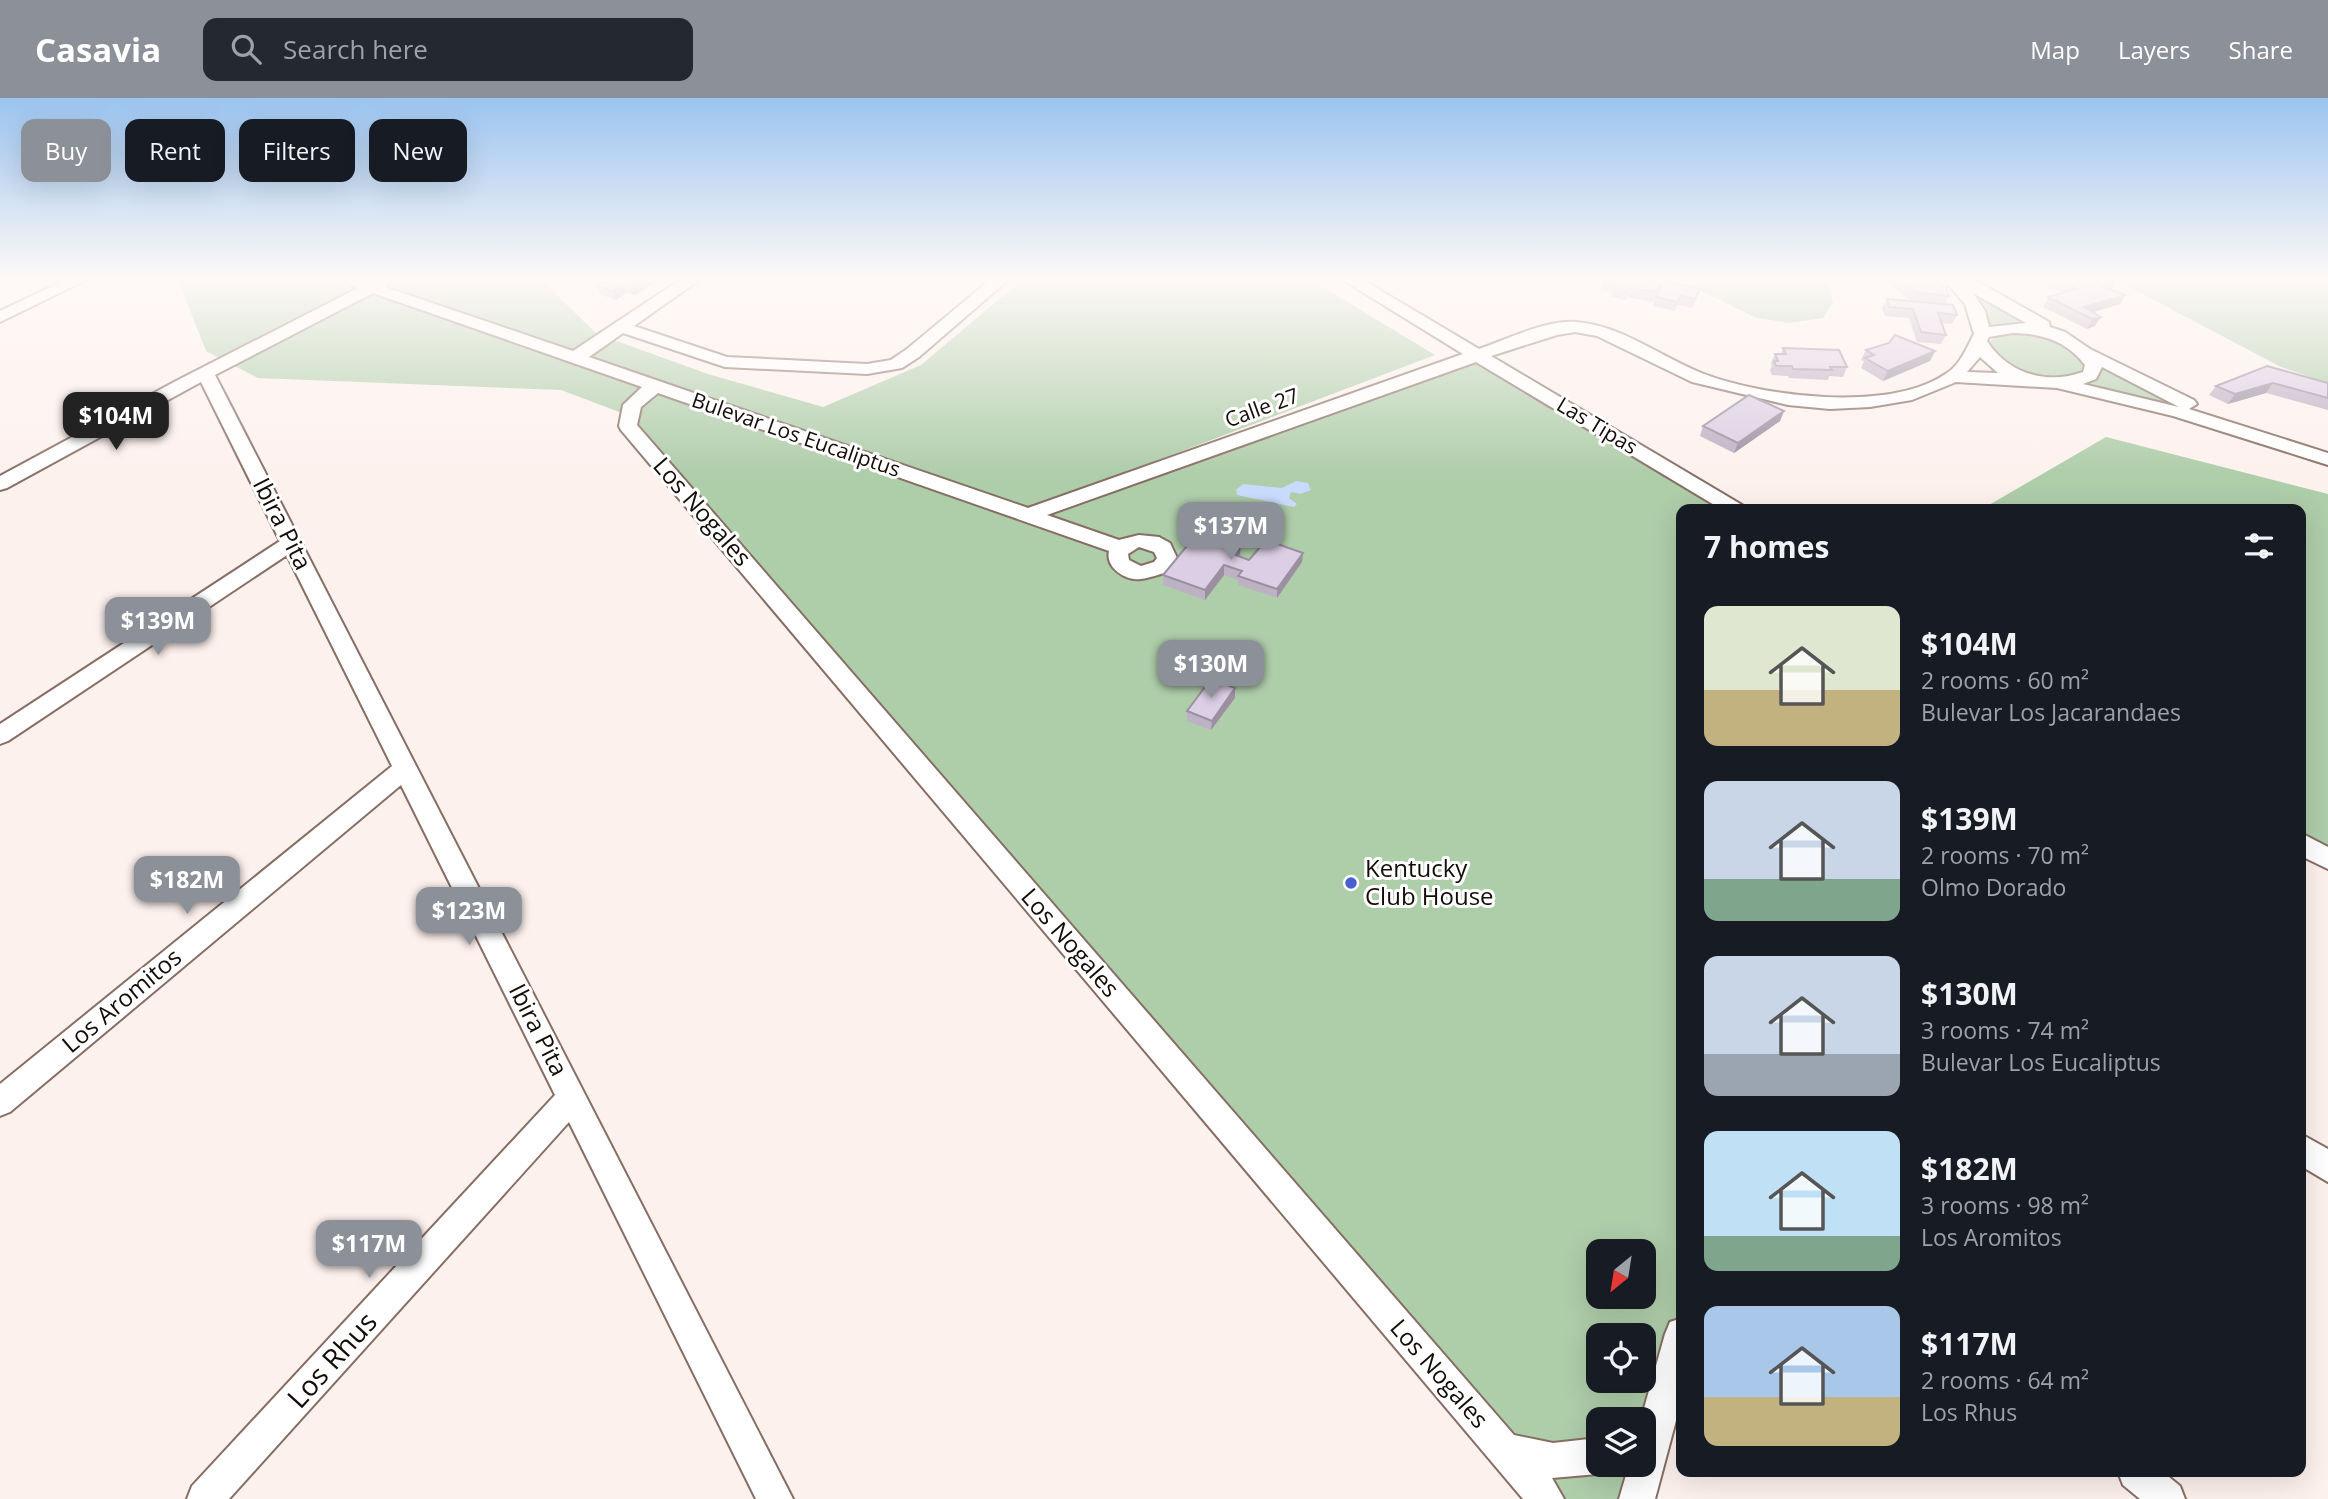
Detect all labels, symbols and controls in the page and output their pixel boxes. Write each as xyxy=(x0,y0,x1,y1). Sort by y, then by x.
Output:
search box xyxy=(203,18,693,81)
text: Casavia xyxy=(35,27,161,72)
icon: search xyxy=(227,30,265,68)
text: Search here xyxy=(283,31,428,67)
text: Map xyxy=(2030,33,2080,66)
text: Layers xyxy=(2118,33,2191,66)
text: Share xyxy=(2229,33,2293,66)
chip: Buy xyxy=(21,119,111,182)
chip: Rent xyxy=(125,119,225,182)
chip: Filters xyxy=(239,119,355,182)
chip: New xyxy=(369,119,467,182)
street label: Calle 27 xyxy=(1221,381,1303,433)
street label: Bulevar Los Eucaliptus xyxy=(688,385,904,483)
street label: Las Tipas xyxy=(1552,390,1643,460)
pin: $104M xyxy=(67,392,165,452)
text: $104M xyxy=(79,399,153,431)
street label: Los Nogales xyxy=(647,449,760,573)
street label: Ibira Pita xyxy=(246,472,321,575)
pin: $137M xyxy=(1182,503,1280,562)
text: $137M xyxy=(1194,509,1268,541)
text: 7 homes xyxy=(1704,526,1829,567)
icon: filters xyxy=(2240,527,2278,565)
pin: $139M xyxy=(109,598,207,657)
text: $139M xyxy=(121,604,195,636)
text: $104M xyxy=(1921,623,2018,664)
icon: home xyxy=(1760,634,1844,718)
pin: $130M xyxy=(1162,640,1260,700)
text: $130M xyxy=(1174,647,1248,679)
text: 2 rooms · 60 m² xyxy=(1921,664,2089,696)
text: Bulevar Los Jacarandaes xyxy=(1921,696,2181,728)
text: $139M xyxy=(1921,798,2018,839)
icon: home xyxy=(1760,809,1844,893)
text: 2 rooms · 70 m² xyxy=(1921,839,2089,871)
place label: Kentucky Club House xyxy=(1365,851,1494,912)
pin: $182M xyxy=(138,856,236,916)
text: $182M xyxy=(150,863,224,895)
text: Olmo Dorado xyxy=(1921,871,2066,903)
marker: Kentucky Club House xyxy=(1343,875,1359,891)
street label: Los Nogales xyxy=(1015,880,1128,1004)
pin: $123M xyxy=(420,888,518,947)
text: $123M xyxy=(432,894,506,926)
street label: Los Aromitos xyxy=(54,940,188,1060)
text: $130M xyxy=(1921,973,2018,1014)
street label: Ibira Pita xyxy=(502,978,577,1081)
icon: home xyxy=(1760,984,1844,1068)
text: 3 rooms · 74 m² xyxy=(1921,1014,2089,1046)
text: Bulevar Los Eucaliptus xyxy=(1921,1046,2161,1078)
text: $182M xyxy=(1921,1148,2018,1189)
icon: home xyxy=(1760,1159,1844,1243)
text: 3 rooms · 98 m² xyxy=(1921,1189,2089,1221)
pin: $117M xyxy=(320,1220,418,1280)
text: Los Aromitos xyxy=(1921,1221,2062,1253)
text: $117M xyxy=(332,1227,406,1259)
north arrow xyxy=(1586,1239,1656,1309)
map controls xyxy=(1586,1239,1656,1477)
street label: Los Rhus xyxy=(278,1303,385,1416)
street label: Los Nogales xyxy=(1384,1311,1497,1435)
button: locate xyxy=(1586,1323,1656,1393)
text: $117M xyxy=(1921,1323,2018,1364)
icon: home xyxy=(1760,1334,1844,1418)
text: 2 rooms · 64 m² xyxy=(1921,1364,2089,1396)
text: Los Rhus xyxy=(1921,1396,2017,1428)
button: layers xyxy=(1586,1407,1656,1477)

